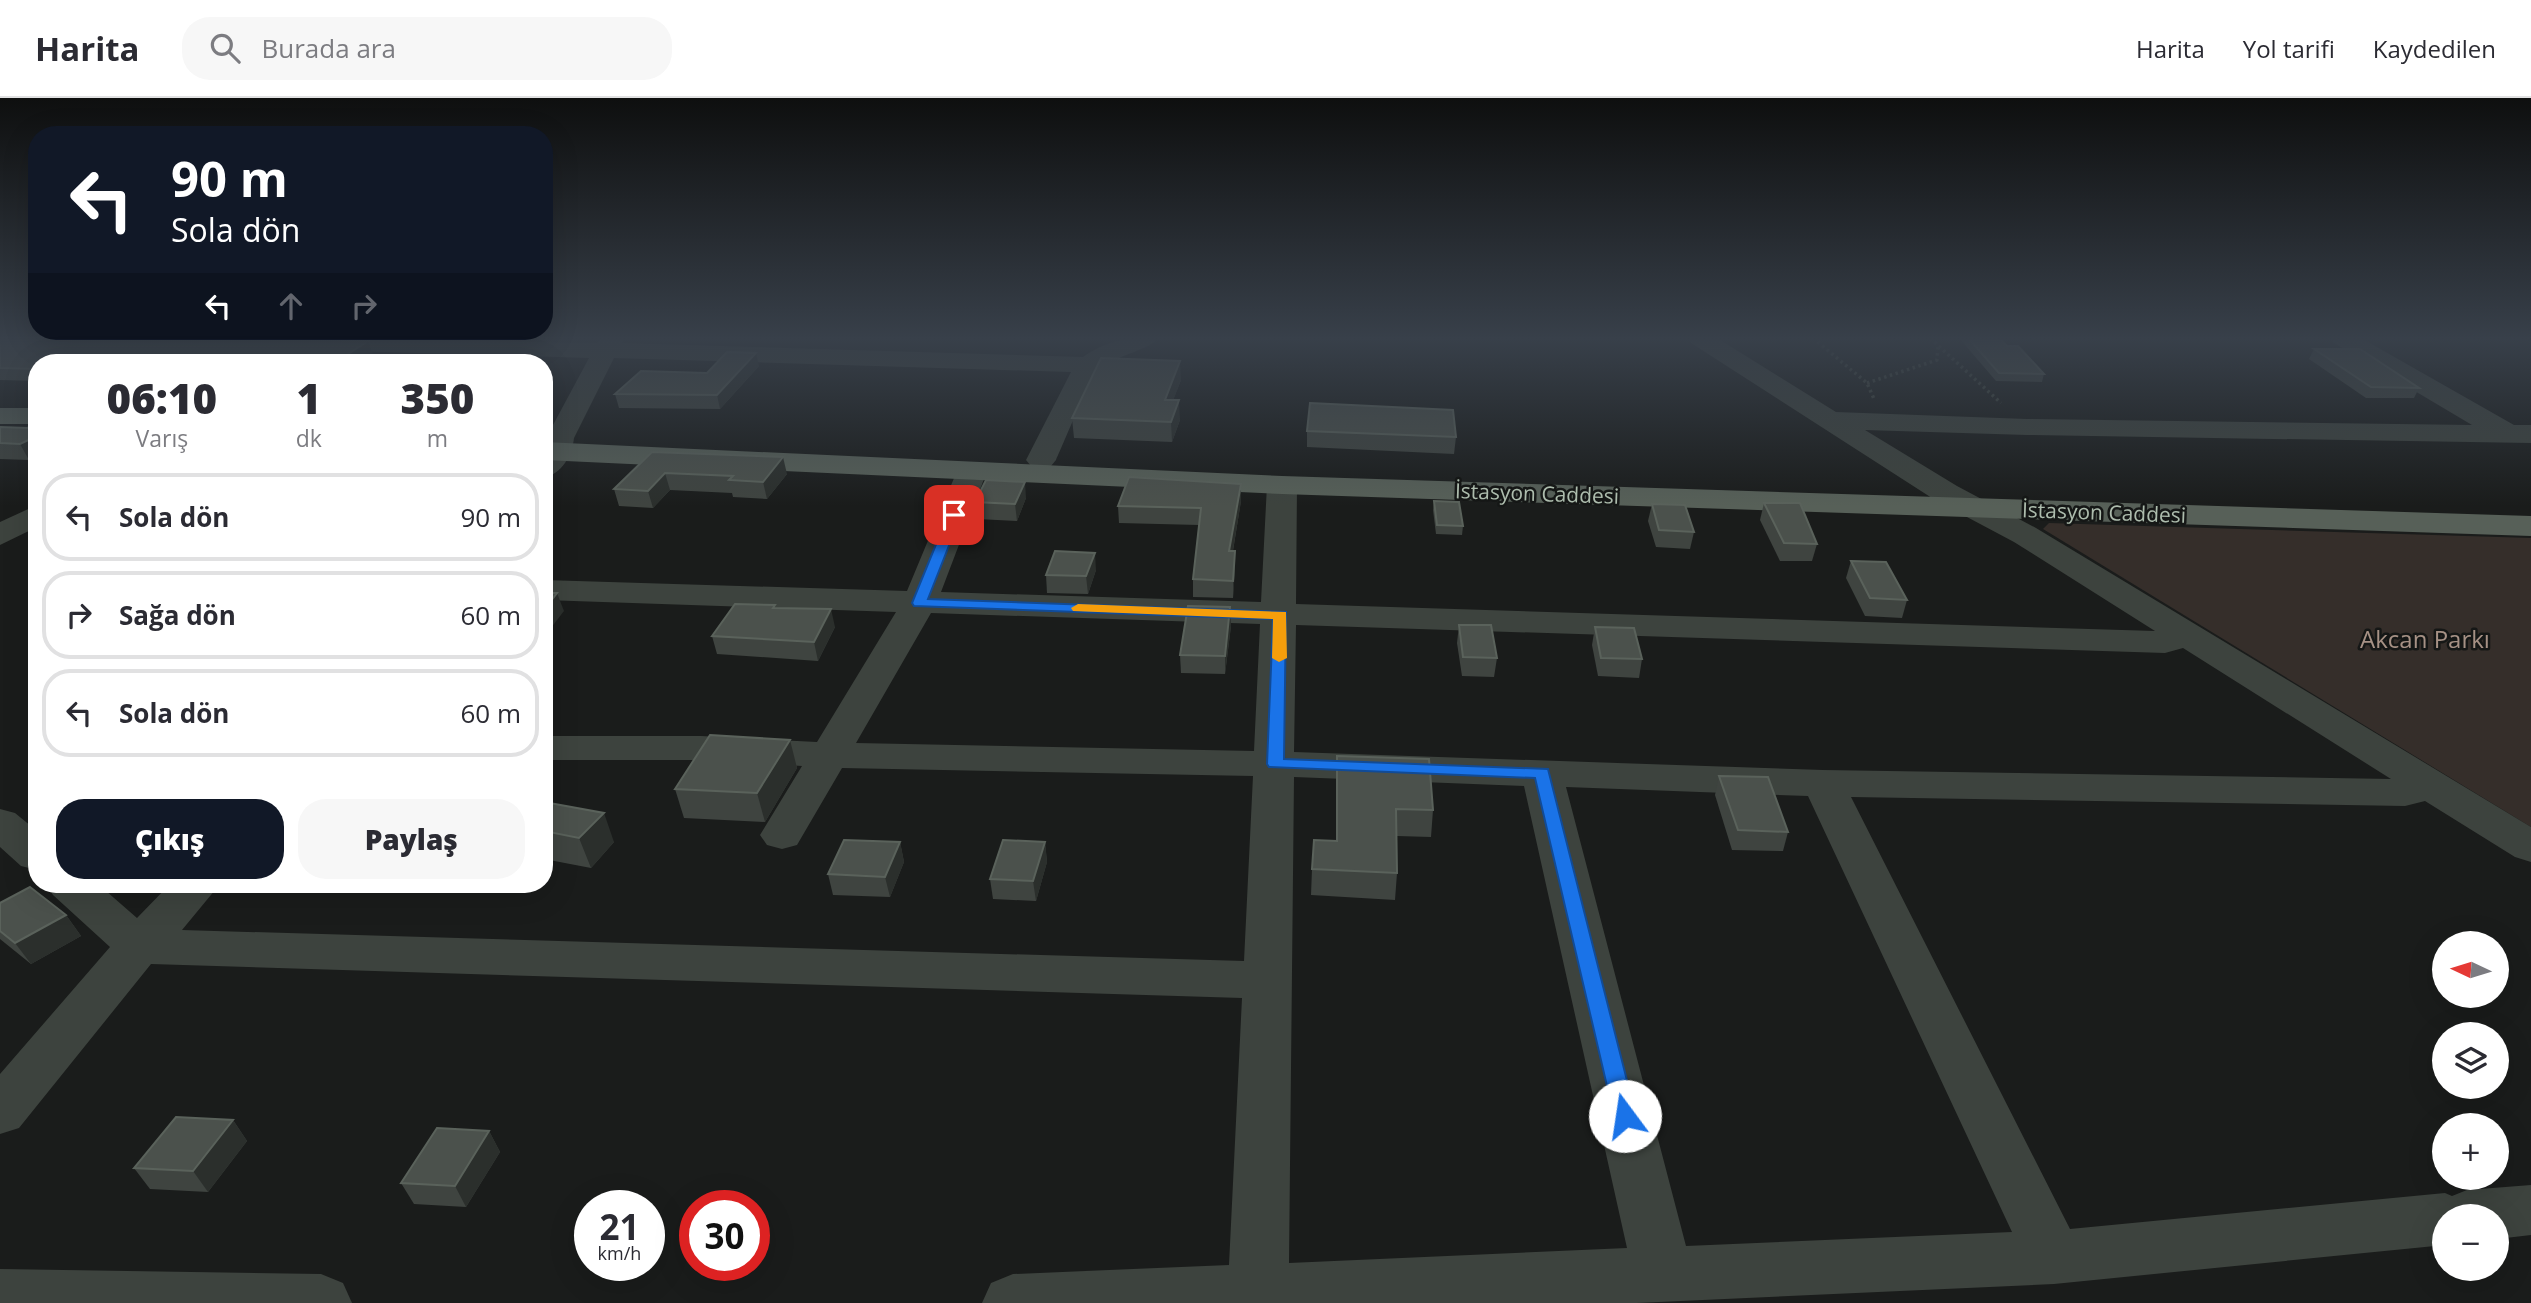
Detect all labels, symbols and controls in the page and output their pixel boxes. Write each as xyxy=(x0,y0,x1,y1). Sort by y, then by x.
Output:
search box xyxy=(182,17,672,80)
text: Harita xyxy=(35,26,140,71)
icon: search xyxy=(206,29,244,67)
text: Burada ara xyxy=(262,30,396,66)
text: Harita xyxy=(2136,32,2205,65)
text: Yol tarifi xyxy=(2243,32,2335,65)
text: Kaydedilen xyxy=(2373,32,2496,65)
text: 90 m xyxy=(171,145,288,211)
icon: left xyxy=(56,154,147,245)
text: Sola dön xyxy=(171,208,300,251)
icon: left xyxy=(199,287,237,325)
icon: ahead xyxy=(272,287,310,325)
icon: right xyxy=(345,287,383,325)
text: 06:10 xyxy=(107,369,217,426)
text: 1 xyxy=(297,369,321,426)
text: 350 xyxy=(401,369,474,426)
text: Varış xyxy=(136,422,188,454)
text: dk xyxy=(296,422,322,454)
text: m xyxy=(427,422,448,454)
street label: İstasyon Caddesi xyxy=(1454,476,1620,510)
pin xyxy=(924,485,984,545)
street label: İstasyon Caddesi xyxy=(2021,495,2187,529)
icon: arrive xyxy=(935,496,973,534)
icon: left xyxy=(60,498,98,536)
text: Sola dön xyxy=(119,499,229,535)
text: 90 m xyxy=(460,499,521,535)
icon: right xyxy=(60,596,98,634)
text: Sağa dön xyxy=(119,597,236,633)
text: 60 m xyxy=(460,597,521,633)
park label: Akcan Parkı xyxy=(2360,622,2490,655)
icon: left xyxy=(60,694,98,732)
text: Sola dön xyxy=(119,695,229,731)
text: 60 m xyxy=(460,695,521,731)
button: Çıkış xyxy=(56,799,284,879)
button: Paylaş xyxy=(298,799,525,879)
north arrow xyxy=(2432,931,2510,1008)
map controls xyxy=(2432,931,2509,1281)
button: layers xyxy=(2432,1022,2509,1099)
position arrow xyxy=(1588,1079,1662,1153)
button: + xyxy=(2432,1113,2509,1190)
speed limit sign: 30 xyxy=(679,1190,770,1281)
text: 21 xyxy=(599,1203,640,1250)
button: − xyxy=(2432,1204,2509,1281)
text: km/h xyxy=(598,1241,641,1265)

